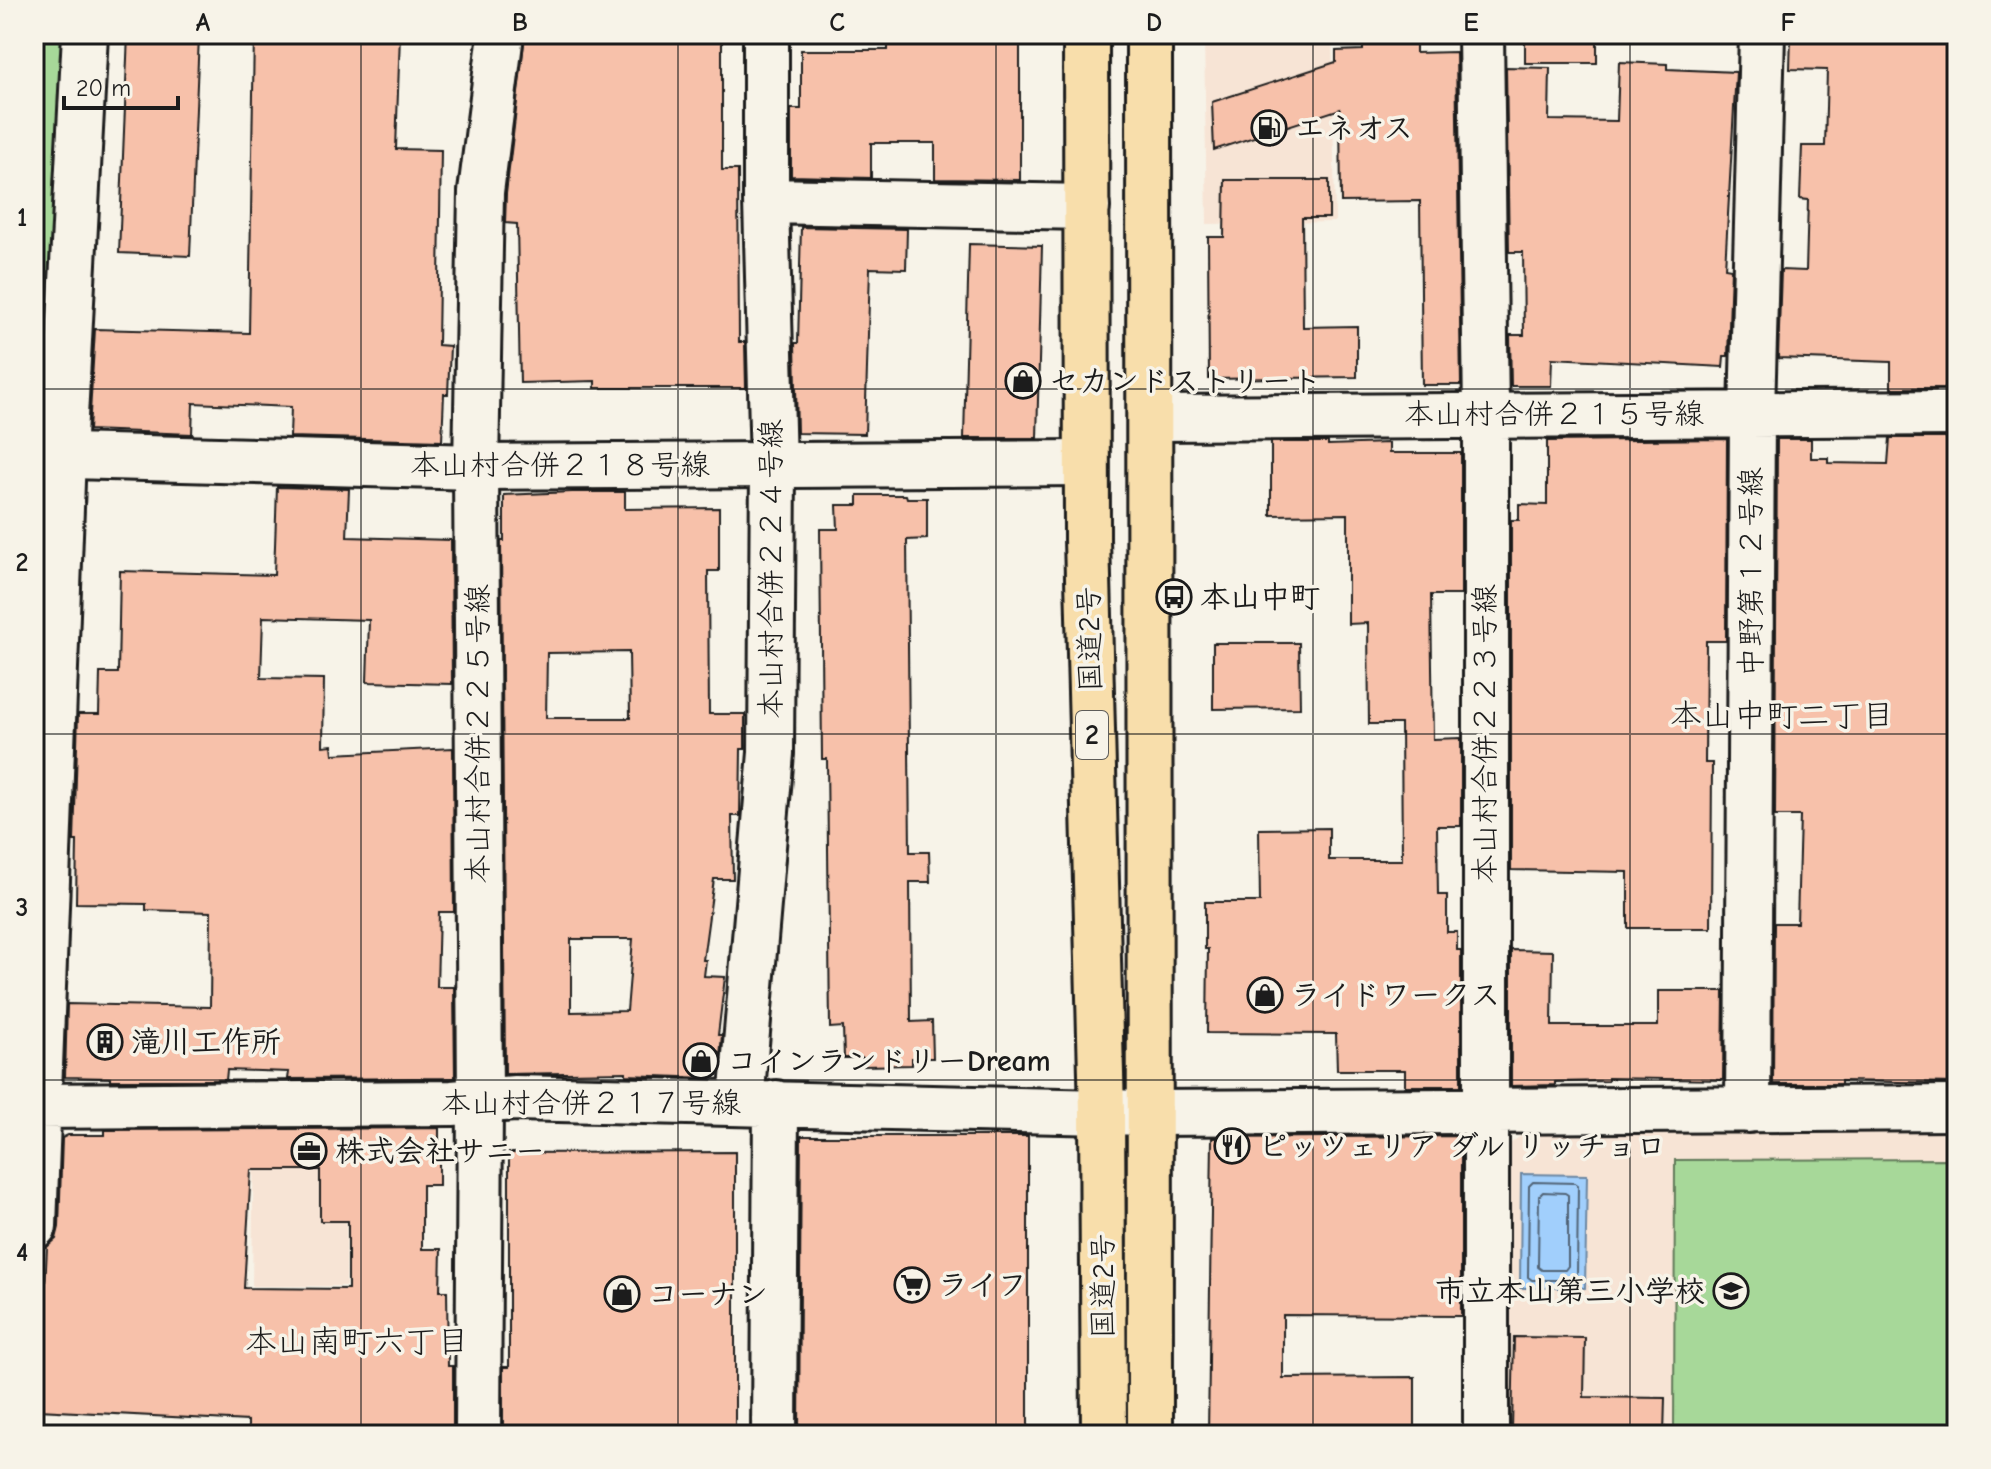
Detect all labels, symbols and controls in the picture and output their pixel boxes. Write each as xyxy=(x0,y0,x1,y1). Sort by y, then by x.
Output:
text: A xyxy=(196,8,211,38)
text: B xyxy=(512,8,528,38)
text: C xyxy=(829,8,845,38)
text: D xyxy=(1146,8,1162,38)
text: E xyxy=(1463,8,1479,38)
text: F xyxy=(1780,8,1796,38)
scale bar xyxy=(64,60,178,110)
text: 20 m xyxy=(76,74,131,102)
fuel station icon: エネオス xyxy=(1250,109,1288,147)
place label: エネオス xyxy=(1295,111,1413,146)
text: 1 xyxy=(17,203,27,233)
shop icon: セカンドストリート xyxy=(1004,362,1042,400)
place label: セカンドストリート xyxy=(1049,364,1321,399)
street label: 本山村合併２１５号線 xyxy=(1404,397,1704,432)
street label: 本山村合併２２４号線 xyxy=(754,419,789,719)
street label: 本山村合併２１８号線 xyxy=(410,448,710,483)
street label: 中野第１２号線 xyxy=(1734,467,1769,677)
text: 2 xyxy=(16,548,28,578)
bus stop icon: 本山中町 xyxy=(1155,578,1193,616)
place label: 本山中町 xyxy=(1200,580,1320,615)
street label: 本山村合併２２５号線 xyxy=(461,584,496,884)
street label: 本山村合併２２３号線 xyxy=(1468,584,1503,884)
street label: 国道2号 xyxy=(1072,586,1108,692)
district label: 本山中町二丁目 xyxy=(1670,697,1894,734)
road number: 2 xyxy=(1076,711,1108,759)
text: 3 xyxy=(16,893,28,923)
shop icon: ライドワークス xyxy=(1246,976,1284,1014)
place label: ライドワークス xyxy=(1291,978,1500,1013)
building icon: 滝川工作所 xyxy=(86,1023,124,1061)
place label: 滝川工作所 xyxy=(131,1025,281,1060)
shop icon: コインランドリーDream xyxy=(682,1042,720,1080)
place label: コインランドリーDream xyxy=(727,1044,1051,1079)
street label: 本山村合併２１７号線 xyxy=(441,1086,741,1121)
restaurant icon: ピッツェリア ダル リッチョロ xyxy=(1213,1127,1251,1165)
place label: ピッツェリア ダル リッチョロ xyxy=(1258,1129,1666,1164)
office icon: 株式会社サニー xyxy=(290,1132,328,1170)
place label: 株式会社サニー xyxy=(335,1134,545,1169)
street label: 国道2号 xyxy=(1086,1233,1121,1339)
text: 4 xyxy=(16,1238,28,1268)
supermarket icon: ライフ xyxy=(893,1266,931,1304)
place label: ライフ xyxy=(938,1268,1027,1303)
school or university icon: 市立本山第三小学校 xyxy=(1712,1272,1750,1310)
place label: 市立本山第三小学校 xyxy=(1435,1274,1705,1309)
shop icon: コーナン xyxy=(603,1275,641,1313)
place label: コーナン xyxy=(648,1277,768,1312)
district label: 本山南町六丁目 xyxy=(245,1323,469,1360)

